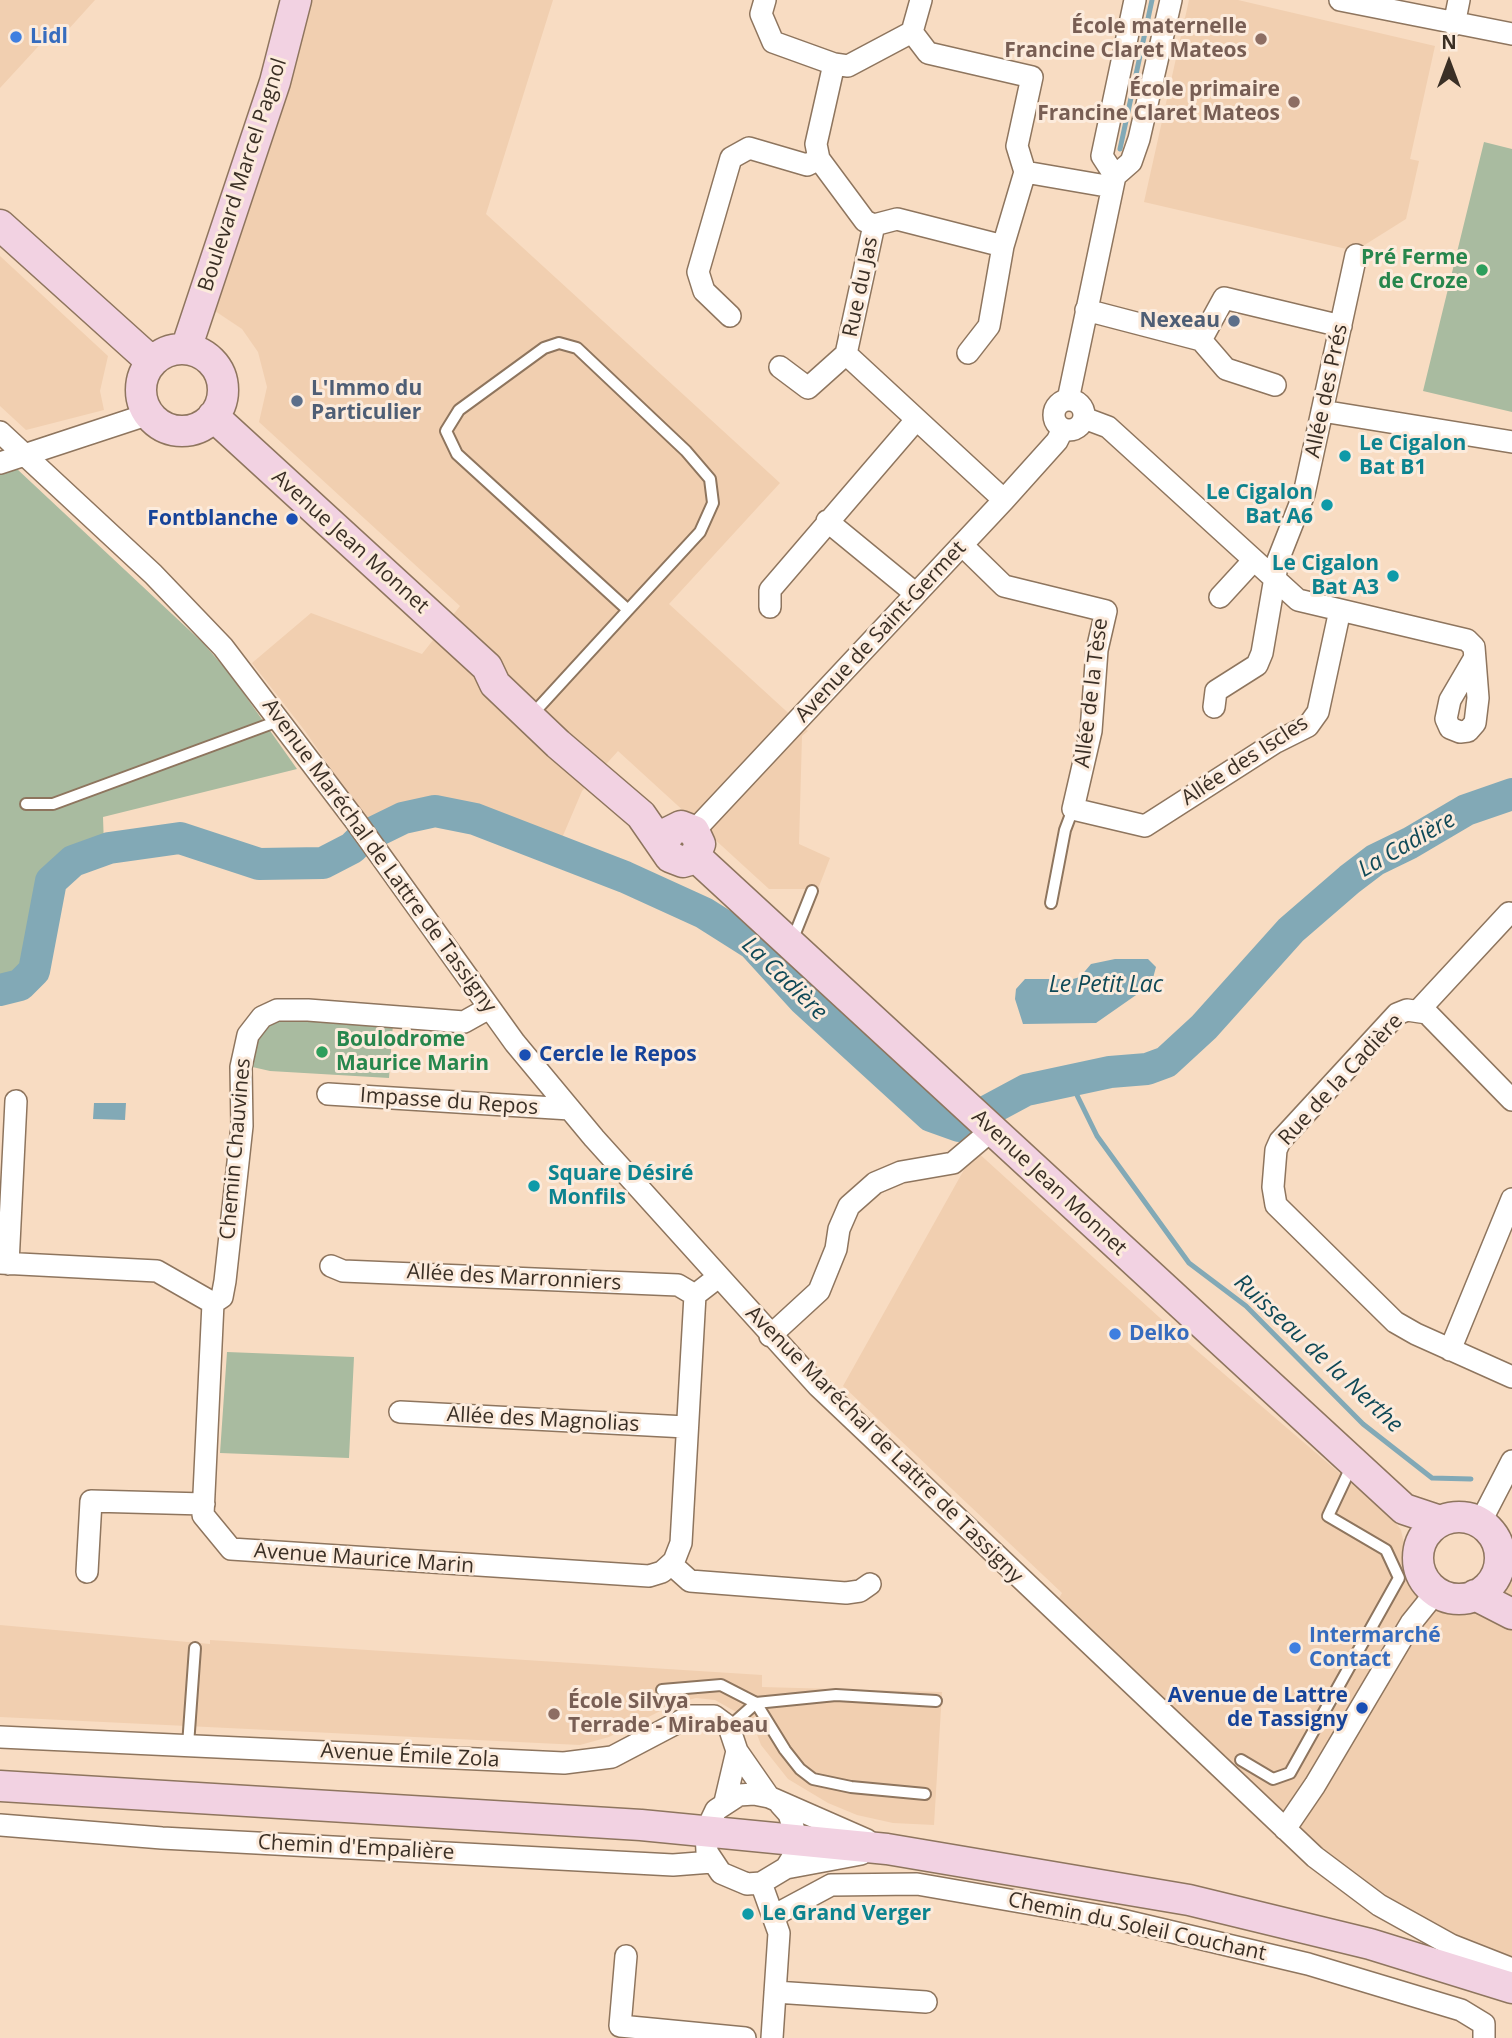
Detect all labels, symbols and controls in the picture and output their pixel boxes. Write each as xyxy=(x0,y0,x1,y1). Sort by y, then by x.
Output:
place label: École maternelle Francine Claret Mateos xyxy=(1004,14,1247,64)
place label: Lidl xyxy=(30,24,68,50)
north arrow xyxy=(1414,28,1484,98)
marker: Lidl xyxy=(8,29,24,45)
text: N xyxy=(1441,29,1457,55)
marker: École maternelle Francine Claret Mateos xyxy=(1253,31,1269,47)
street label: Boulevard Marcel Pagnol xyxy=(193,55,293,295)
place label: École primaire Francine Claret Mateos xyxy=(1037,77,1280,127)
marker: École primaire Francine Claret Mateos xyxy=(1286,94,1302,110)
street label: Rue du Jas xyxy=(838,235,884,339)
place label: Pré Ferme de Croze xyxy=(1361,245,1468,295)
marker: Pré Ferme de Croze xyxy=(1474,262,1490,278)
place label: Nexeau xyxy=(1139,308,1220,334)
marker: Nexeau xyxy=(1226,313,1242,329)
street label: Allée des Prés xyxy=(1301,322,1353,460)
place label: L'Immo du Particulier xyxy=(311,376,422,426)
marker: L'Immo du Particulier xyxy=(289,393,305,409)
place label: Le Cigalon Bat B1 xyxy=(1359,431,1466,481)
marker: Le Cigalon Bat B1 xyxy=(1337,448,1353,464)
street label: Avenue Jean Monnet xyxy=(266,465,434,619)
place label: Le Cigalon Bat A6 xyxy=(1206,480,1313,530)
marker: Le Cigalon Bat A6 xyxy=(1319,497,1335,513)
place label: Fontblanche xyxy=(147,506,278,532)
marker: Fontblanche xyxy=(284,511,300,527)
street label: Avenue de Saint-Germet xyxy=(790,536,972,728)
place label: Le Cigalon Bat A3 xyxy=(1272,551,1379,601)
marker: Le Cigalon Bat A3 xyxy=(1385,568,1401,584)
street label: Allée de la Tèse xyxy=(1070,617,1114,769)
street label: Avenue Maréchal de Lattre de Tassigny xyxy=(257,694,501,1018)
street label: Allée des Iscles xyxy=(1177,711,1313,811)
water label: La Cadière xyxy=(1353,806,1461,884)
water label: La Cadière xyxy=(736,932,832,1026)
water label: Le Petit Lac xyxy=(1049,971,1163,999)
street label: Rue de la Cadière xyxy=(1274,1009,1408,1151)
place label: Boulodrome Maurice Marin xyxy=(336,1027,489,1077)
place label: Cercle le Repos xyxy=(539,1042,697,1068)
marker: Boulodrome Maurice Marin xyxy=(314,1044,330,1060)
marker: Cercle le Repos xyxy=(517,1047,533,1063)
street label: Chemin Chauvines xyxy=(216,1057,256,1241)
street label: Impasse du Repos xyxy=(359,1083,539,1121)
street label: Avenue Jean Monnet xyxy=(966,1105,1132,1261)
place label: Square Désiré Monfils xyxy=(548,1161,693,1211)
marker: Square Désiré Monfils xyxy=(526,1178,542,1194)
street label: Allée des Marronniers xyxy=(406,1260,622,1296)
water label: Ruisseau de la Nerthe xyxy=(1228,1269,1408,1439)
street label: Avenue Maréchal de Lattre de Tassigny xyxy=(740,1301,1028,1589)
place label: Delko xyxy=(1129,1321,1189,1347)
marker: Delko xyxy=(1107,1326,1123,1342)
street label: Allée des Magnolias xyxy=(446,1402,640,1438)
street label: Avenue Maurice Marin xyxy=(253,1539,475,1579)
place label: Intermarché Contact xyxy=(1309,1623,1441,1673)
marker: Intermarché Contact xyxy=(1287,1640,1303,1656)
place label: Avenue de Lattre de Tassigny xyxy=(1168,1683,1348,1733)
place label: École Silvya Terrade - Mirabeau xyxy=(568,1689,768,1739)
marker: Avenue de Lattre de Tassigny xyxy=(1354,1700,1370,1716)
marker: École Silvya Terrade - Mirabeau xyxy=(546,1706,562,1722)
street label: Avenue Émile Zola xyxy=(320,1739,500,1773)
street label: Chemin d'Empalière xyxy=(257,1830,455,1866)
street label: Chemin du Soleil Couchant xyxy=(1006,1887,1268,1967)
place label: Le Grand Verger xyxy=(762,1901,931,1927)
marker: Le Grand Verger xyxy=(740,1906,756,1922)

